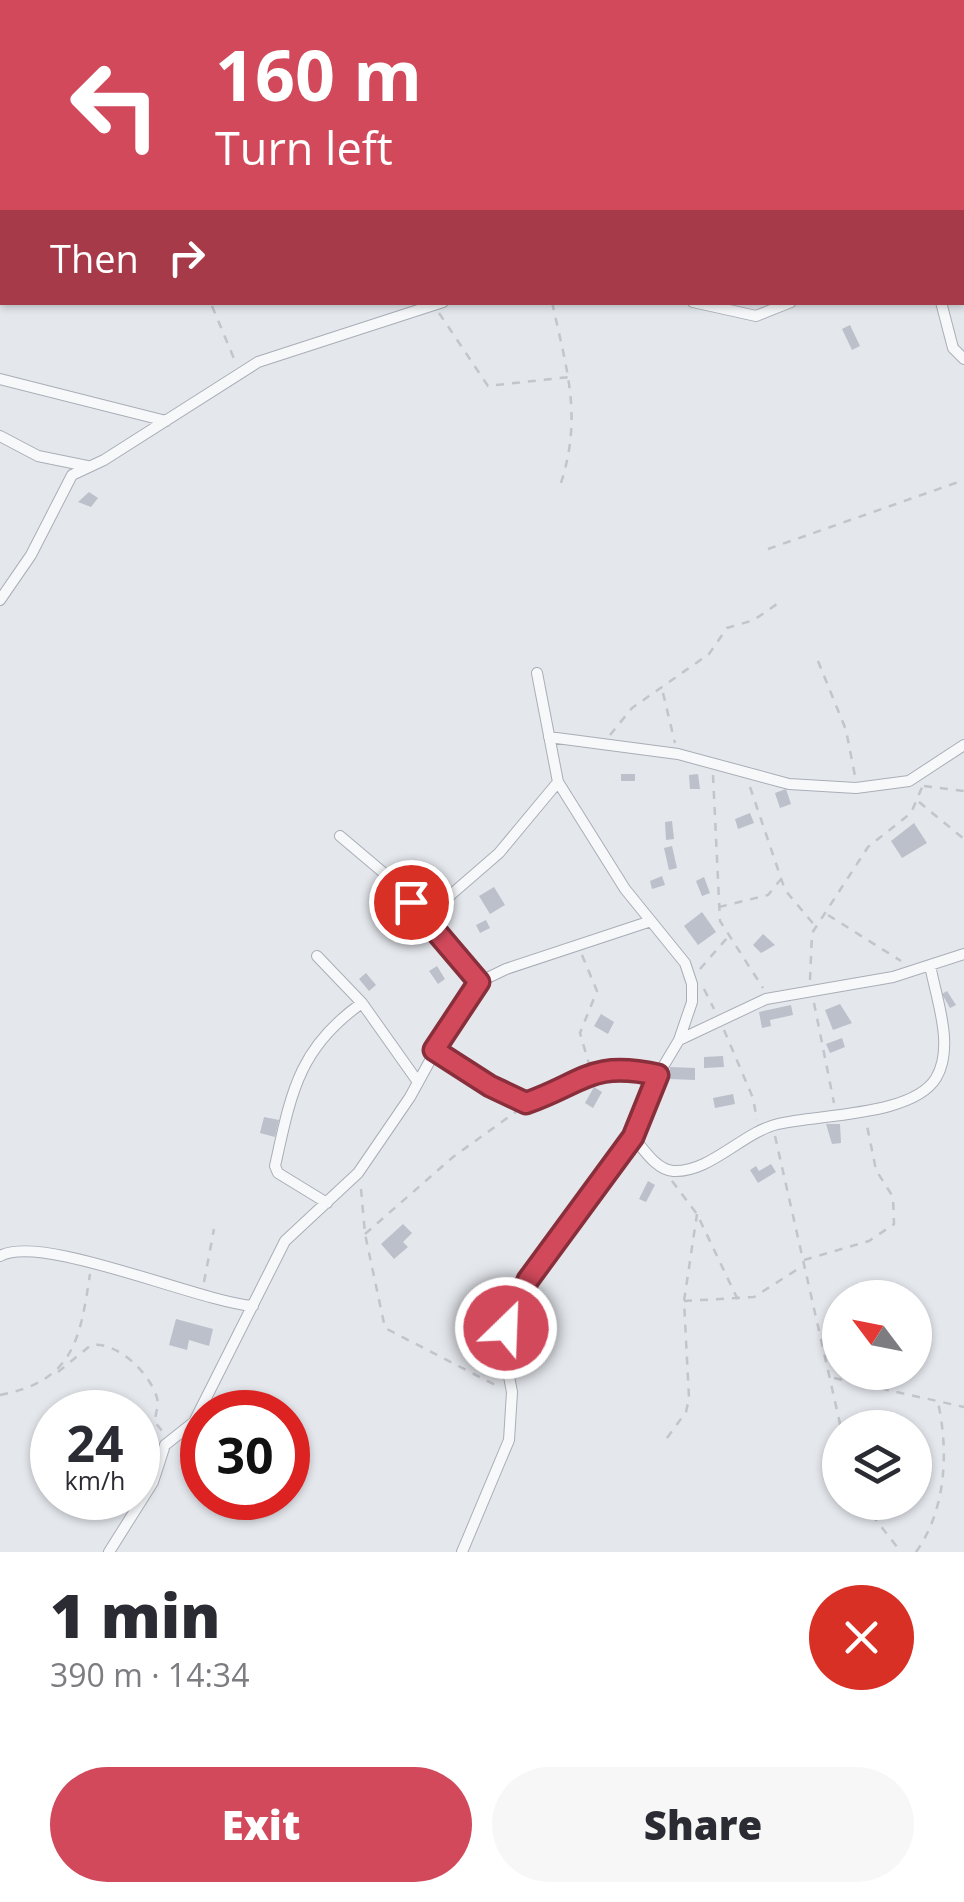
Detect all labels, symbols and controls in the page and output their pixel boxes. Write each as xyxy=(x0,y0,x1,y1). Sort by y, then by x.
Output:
text: 160 m xyxy=(215,26,422,122)
icon: left xyxy=(50,40,180,170)
text: Turn left xyxy=(215,117,393,178)
icon: right xyxy=(159,230,214,285)
text: Then xyxy=(50,232,139,284)
pin xyxy=(369,860,454,945)
icon: arrive xyxy=(384,875,439,930)
position arrow xyxy=(454,1276,558,1380)
north arrow xyxy=(822,1280,932,1390)
map controls xyxy=(822,1280,932,1520)
speed limit sign: 30 xyxy=(180,1390,310,1520)
text: 24 xyxy=(66,1409,124,1477)
button: layers xyxy=(822,1410,932,1520)
text: km/h xyxy=(65,1463,125,1497)
text: 1 min xyxy=(50,1574,220,1656)
button: close xyxy=(809,1585,914,1690)
text: 390 m · 14:34 xyxy=(50,1653,249,1696)
button: Exit xyxy=(50,1767,472,1882)
button: Share xyxy=(492,1767,914,1882)

